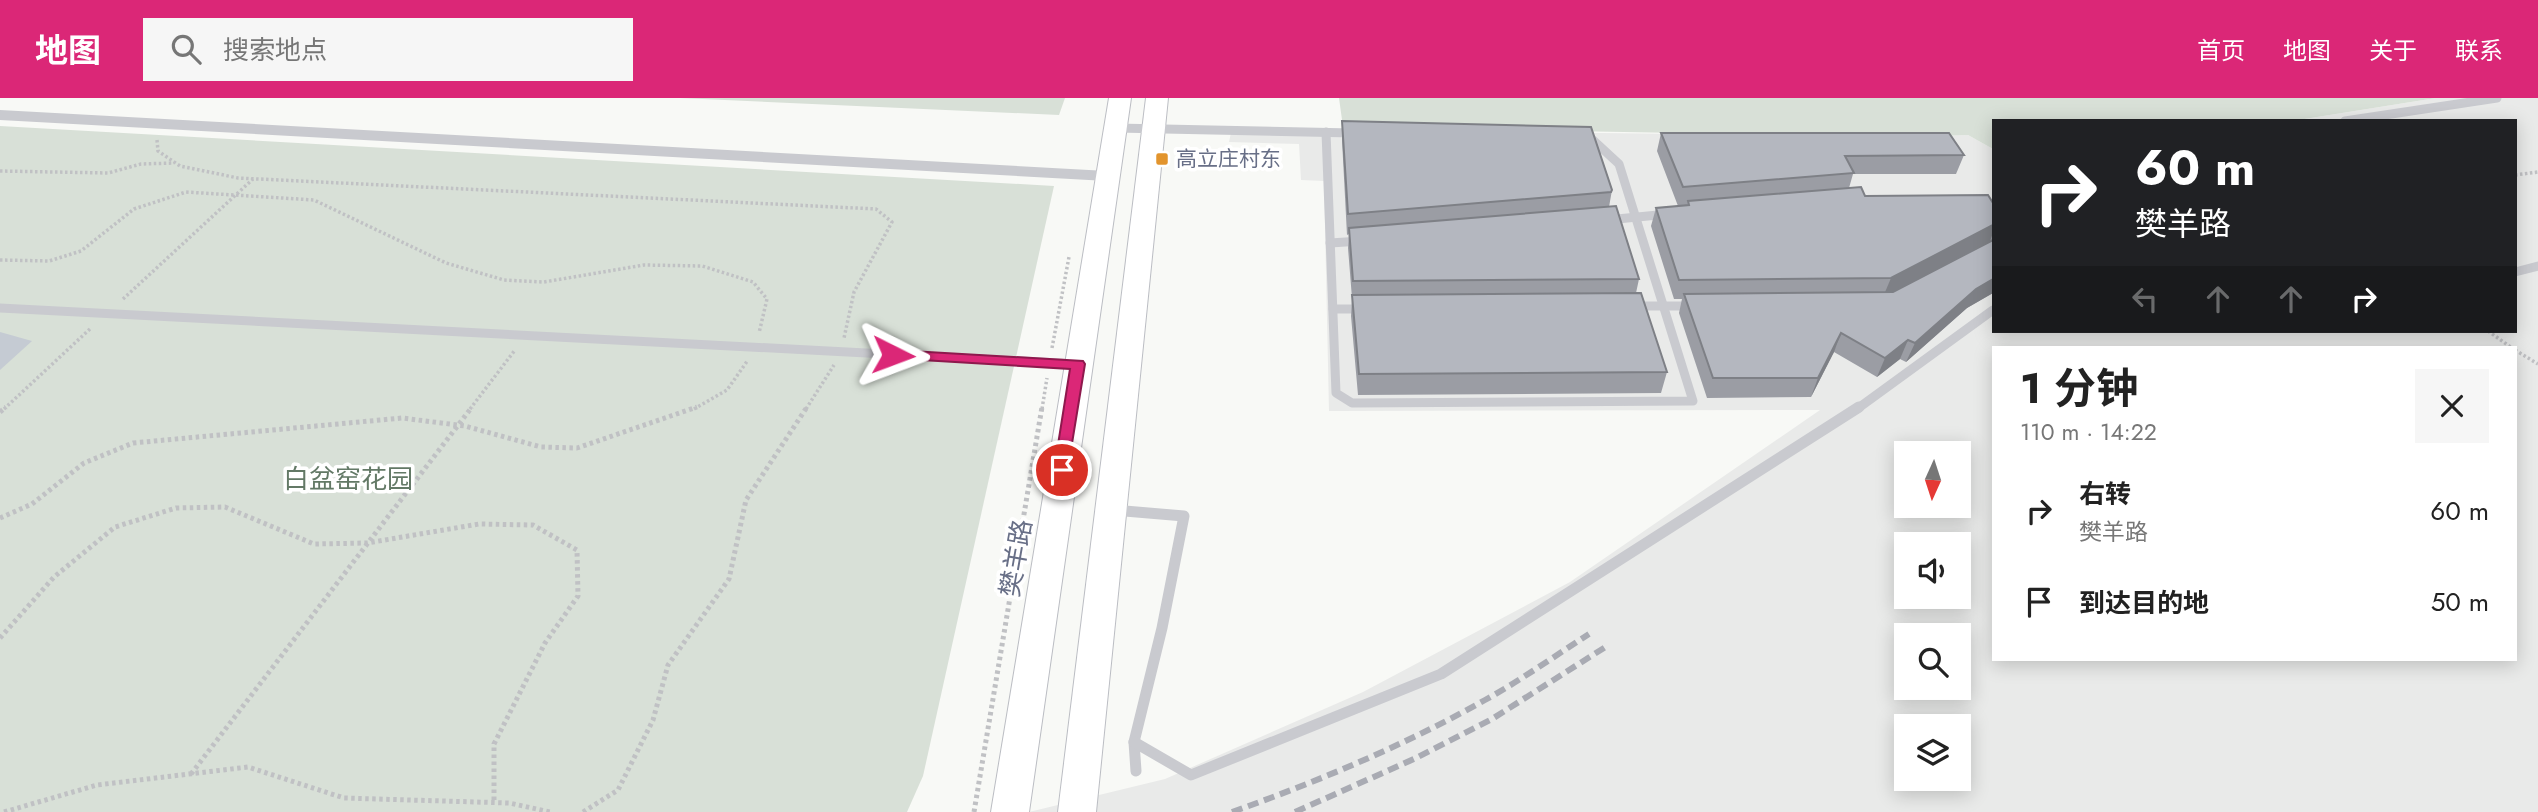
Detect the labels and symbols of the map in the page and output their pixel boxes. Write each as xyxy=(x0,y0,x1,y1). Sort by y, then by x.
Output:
place label: 高立庄村东 xyxy=(1176,144,1281,174)
marker: 高立庄村东 xyxy=(1154,151,1170,167)
position arrow xyxy=(856,318,930,392)
pin xyxy=(1032,440,1092,500)
north arrow xyxy=(1894,441,1970,518)
park label: 白盆窑花园 xyxy=(283,460,413,498)
street label: 樊羊路 xyxy=(991,516,1041,600)

